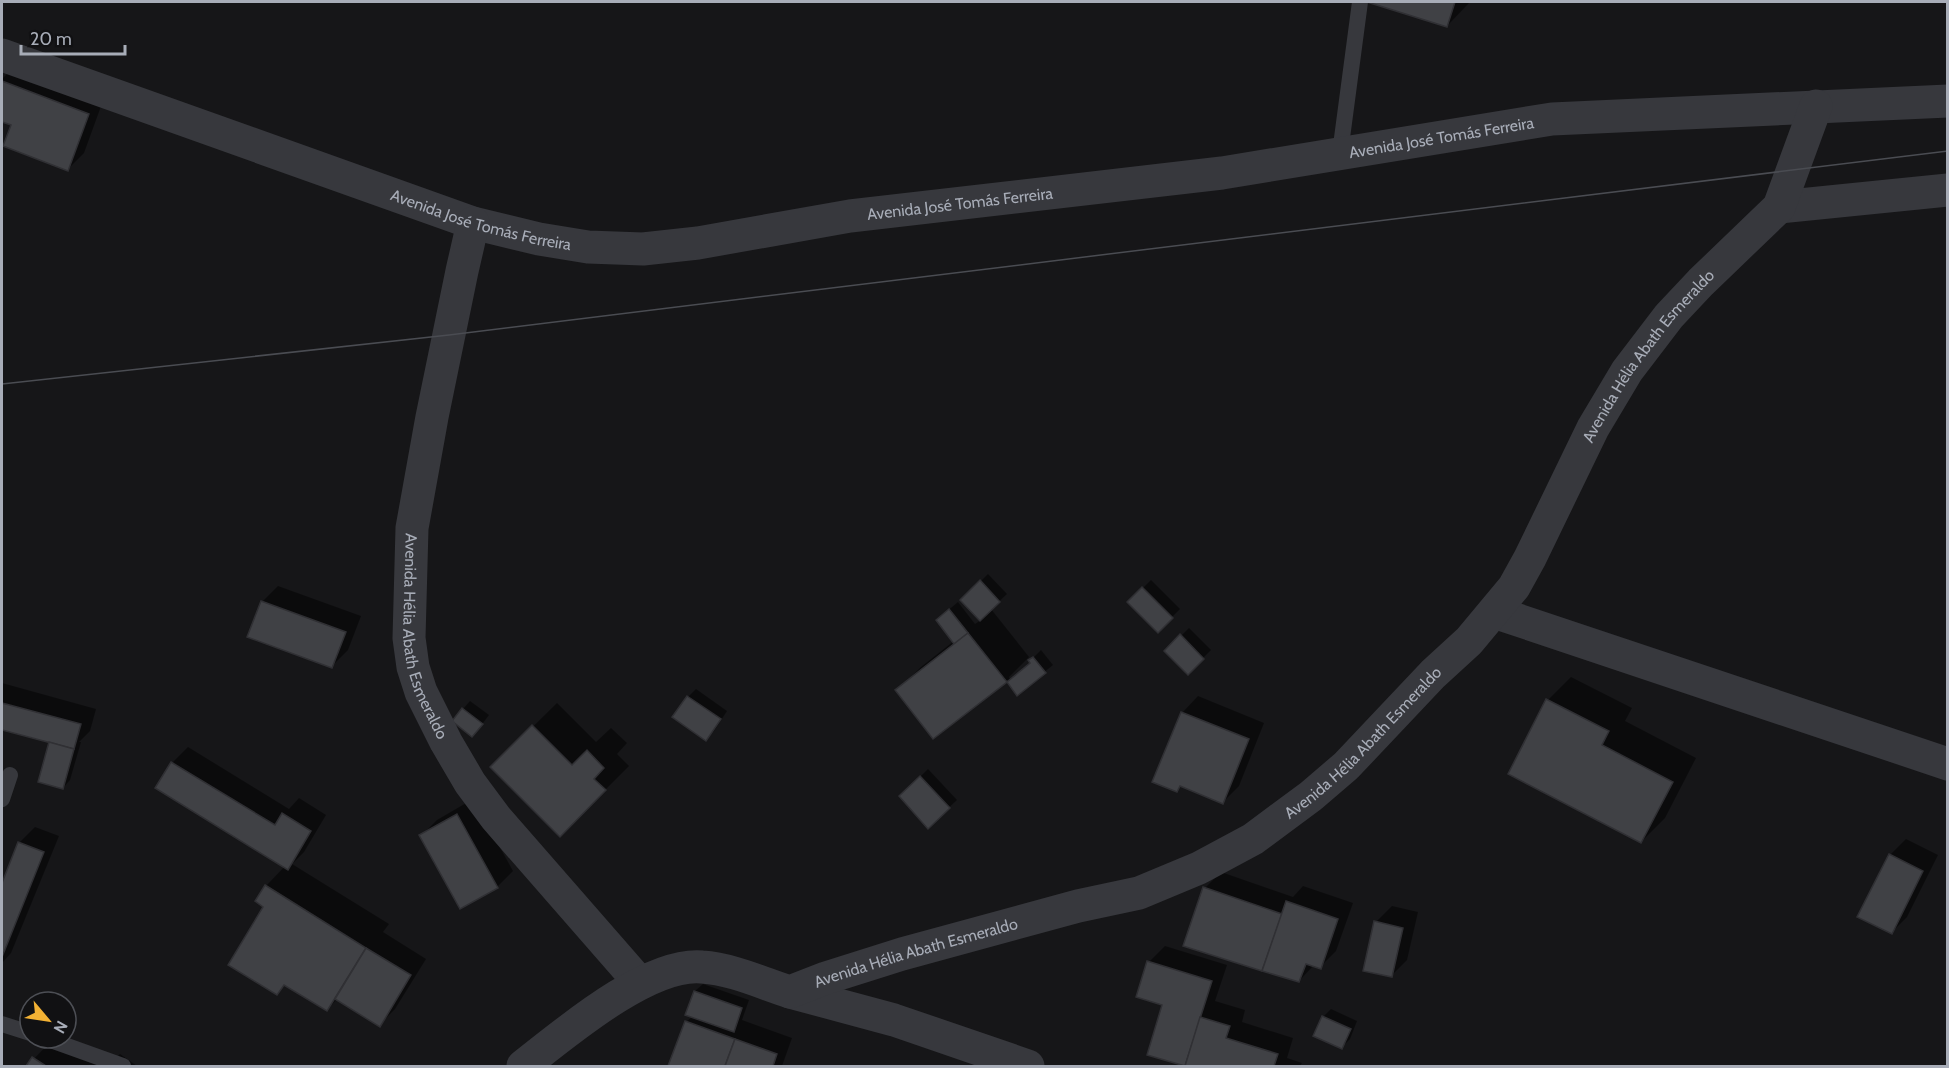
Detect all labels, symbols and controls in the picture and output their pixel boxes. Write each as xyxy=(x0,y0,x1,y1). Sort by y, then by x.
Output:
scale bar xyxy=(21,18,124,56)
text: 20 m xyxy=(30,28,72,50)
street label: Avenida José Tomás Ferreira xyxy=(1348,113,1535,162)
street label: Avenida José Tomás Ferreira xyxy=(866,184,1054,224)
street label: Avenida José Tomás Ferreira xyxy=(388,185,573,254)
street label: Avenida Hélia Abath Esmeraldo xyxy=(1578,265,1718,446)
street label: Avenida Hélia Abath Esmeraldo xyxy=(399,533,452,742)
street label: Avenida Hélia Abath Esmeraldo xyxy=(1281,662,1445,823)
street label: Avenida Hélia Abath Esmeraldo xyxy=(811,914,1020,992)
north arrow xyxy=(18,990,78,1050)
text: N xyxy=(50,1017,72,1037)

